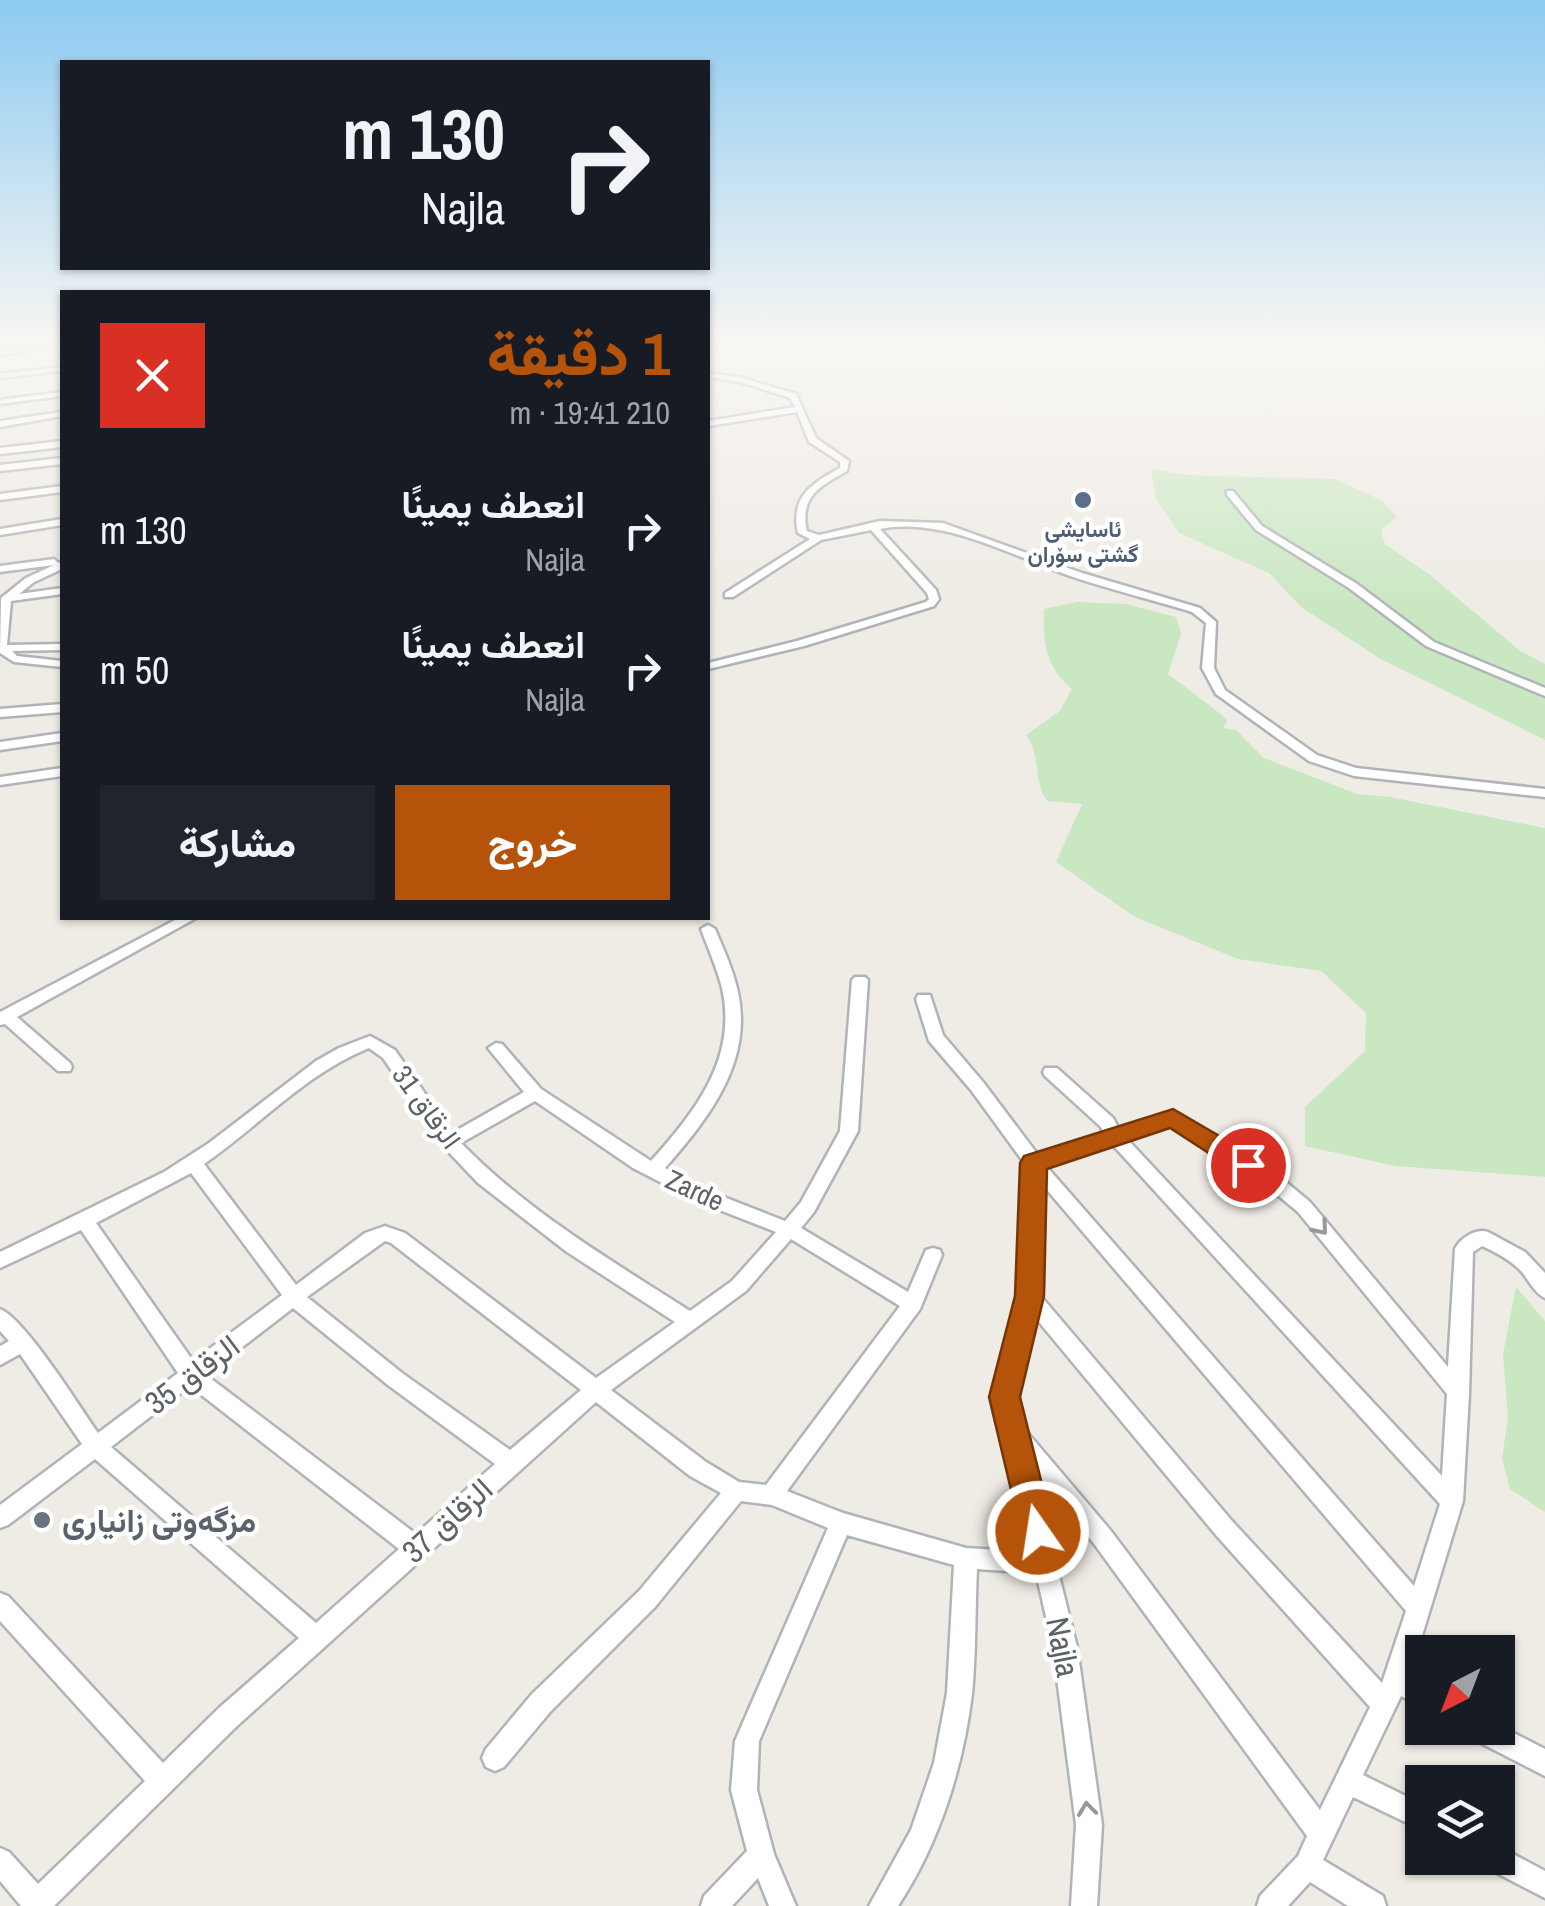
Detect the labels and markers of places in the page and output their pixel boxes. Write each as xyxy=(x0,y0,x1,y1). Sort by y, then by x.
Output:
marker: ئاسایشی گشتی سۆران xyxy=(1072,489,1094,511)
place label: ئاسایشی گشتی سۆران xyxy=(1028,514,1138,569)
pin xyxy=(1206,1123,1291,1208)
place label: مزگەوتی زانیاری xyxy=(62,1499,256,1542)
marker: مزگەوتی زانیاری xyxy=(31,1509,53,1531)

